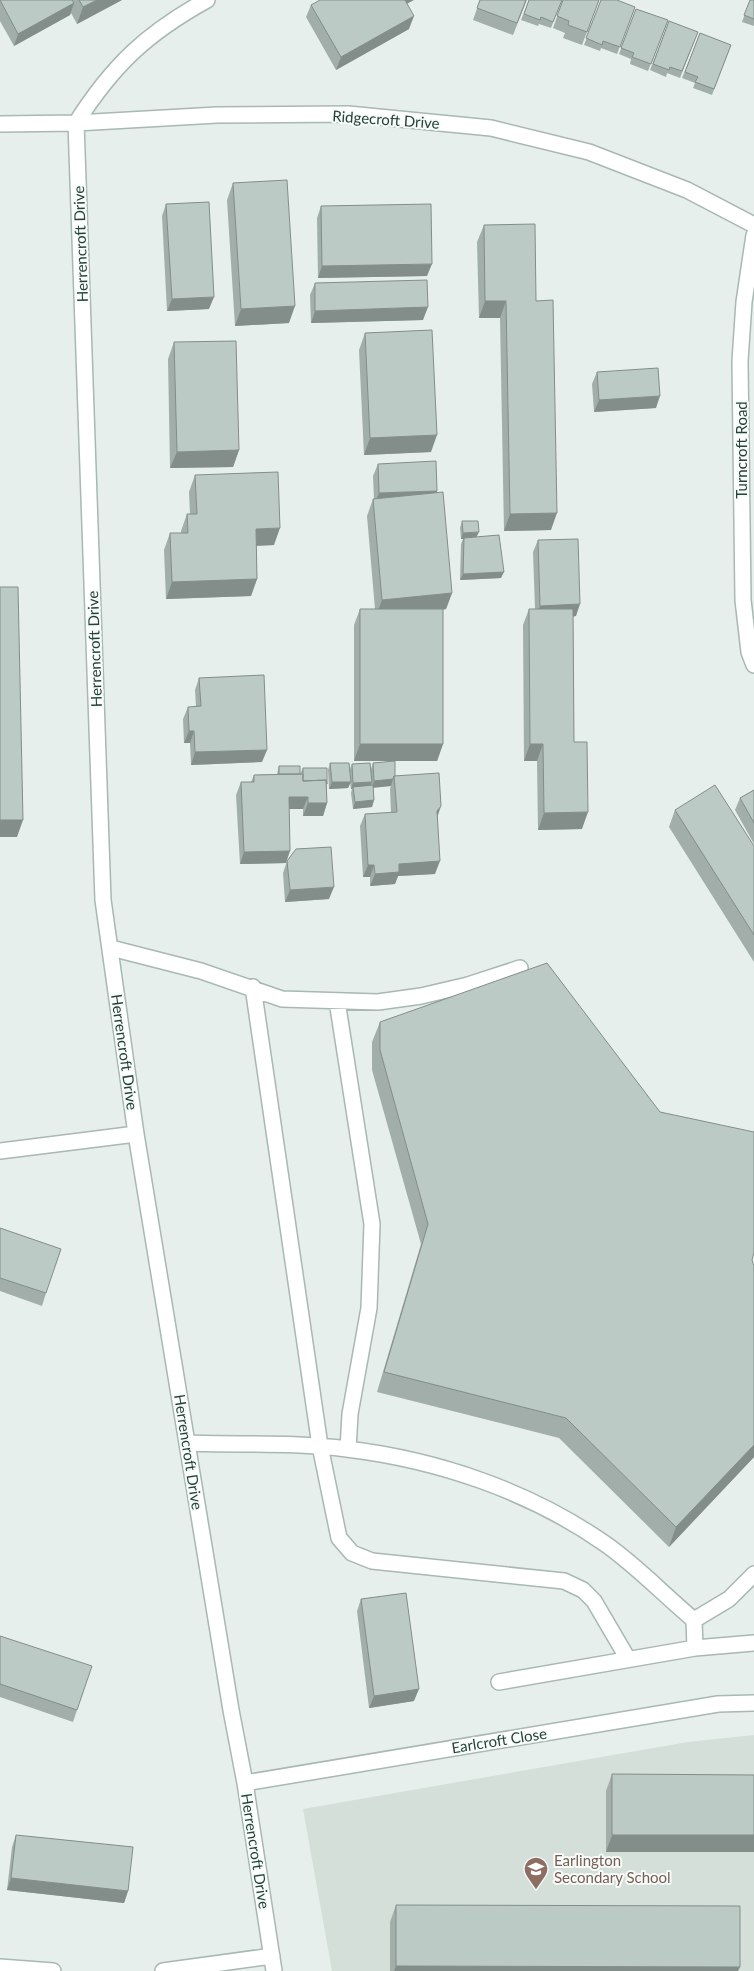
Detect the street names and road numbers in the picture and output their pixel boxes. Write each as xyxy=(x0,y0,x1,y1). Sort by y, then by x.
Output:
street label: Ridgecroft Drive xyxy=(332,106,440,132)
street label: Herrencroft Drive xyxy=(69,185,91,303)
street label: Turncroft Road xyxy=(732,401,750,499)
street label: Herrencroft Drive xyxy=(83,590,105,708)
street label: Herrencroft Drive xyxy=(108,993,142,1111)
street label: Herrencroft Drive xyxy=(171,1393,207,1511)
street label: Earlcroft Close xyxy=(450,1724,548,1756)
street label: Herrencroft Drive xyxy=(238,1792,274,1910)

